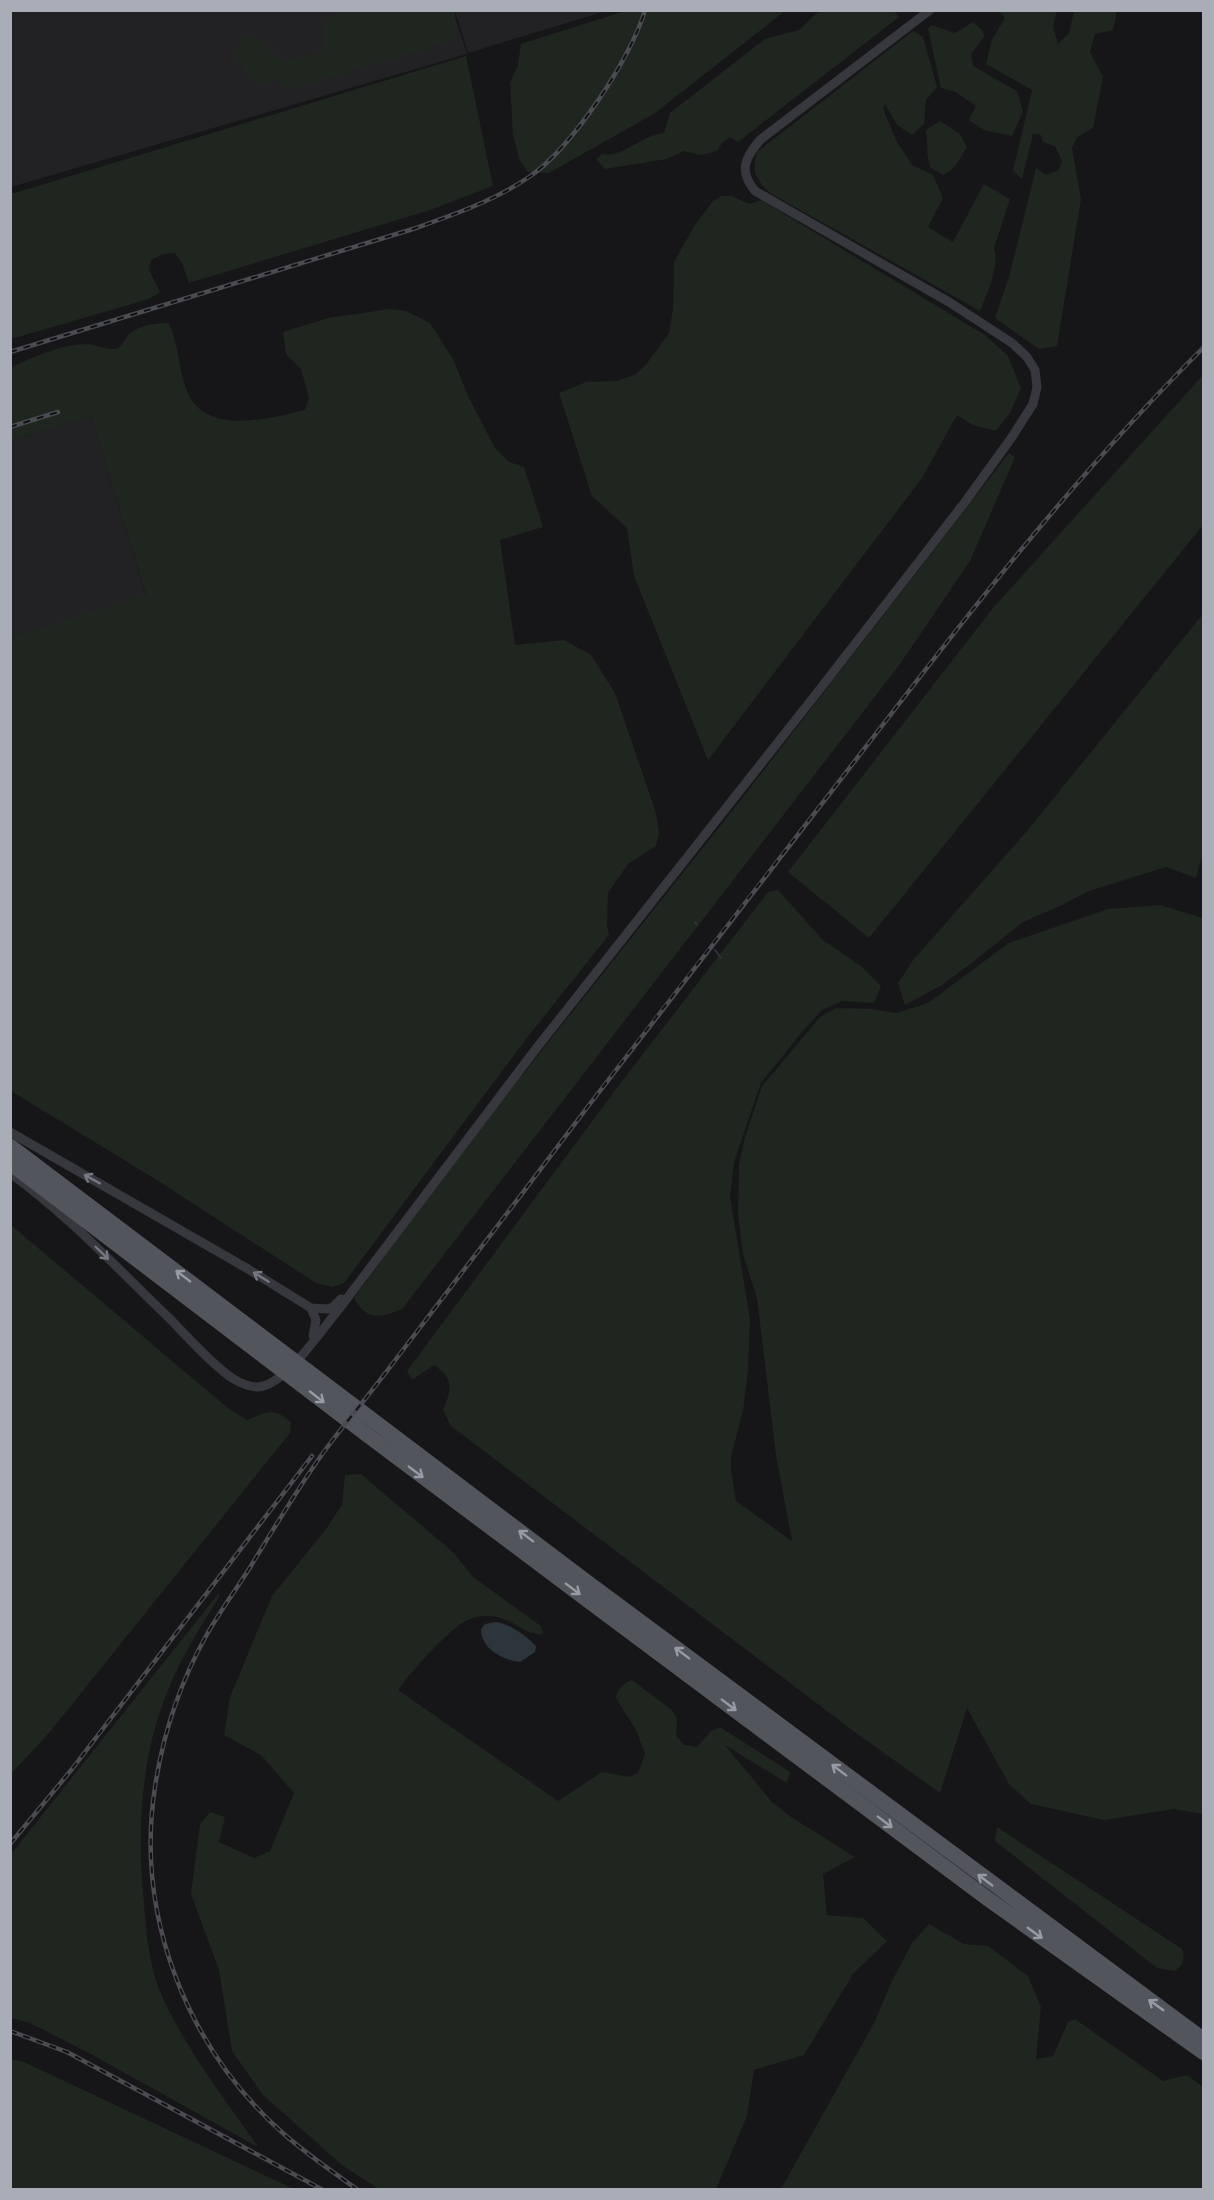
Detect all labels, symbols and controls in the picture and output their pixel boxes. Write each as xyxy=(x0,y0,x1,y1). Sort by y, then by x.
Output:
one-way arrow xyxy=(84,1173,101,1185)
one-way arrow xyxy=(94,1246,109,1260)
one-way arrow xyxy=(176,1270,192,1282)
one-way arrow xyxy=(253,1270,270,1282)
one-way arrow xyxy=(309,1391,325,1403)
one-way arrow xyxy=(408,1466,424,1479)
one-way arrow xyxy=(519,1530,535,1543)
one-way arrow xyxy=(564,1583,580,1595)
one-way arrow xyxy=(675,1647,691,1660)
one-way arrow xyxy=(721,1699,737,1712)
one-way arrow xyxy=(831,1764,847,1776)
one-way arrow xyxy=(877,1816,893,1829)
one-way arrow xyxy=(977,1873,993,1886)
one-way arrow xyxy=(1026,1927,1042,1939)
one-way arrow xyxy=(1149,1999,1165,2011)

